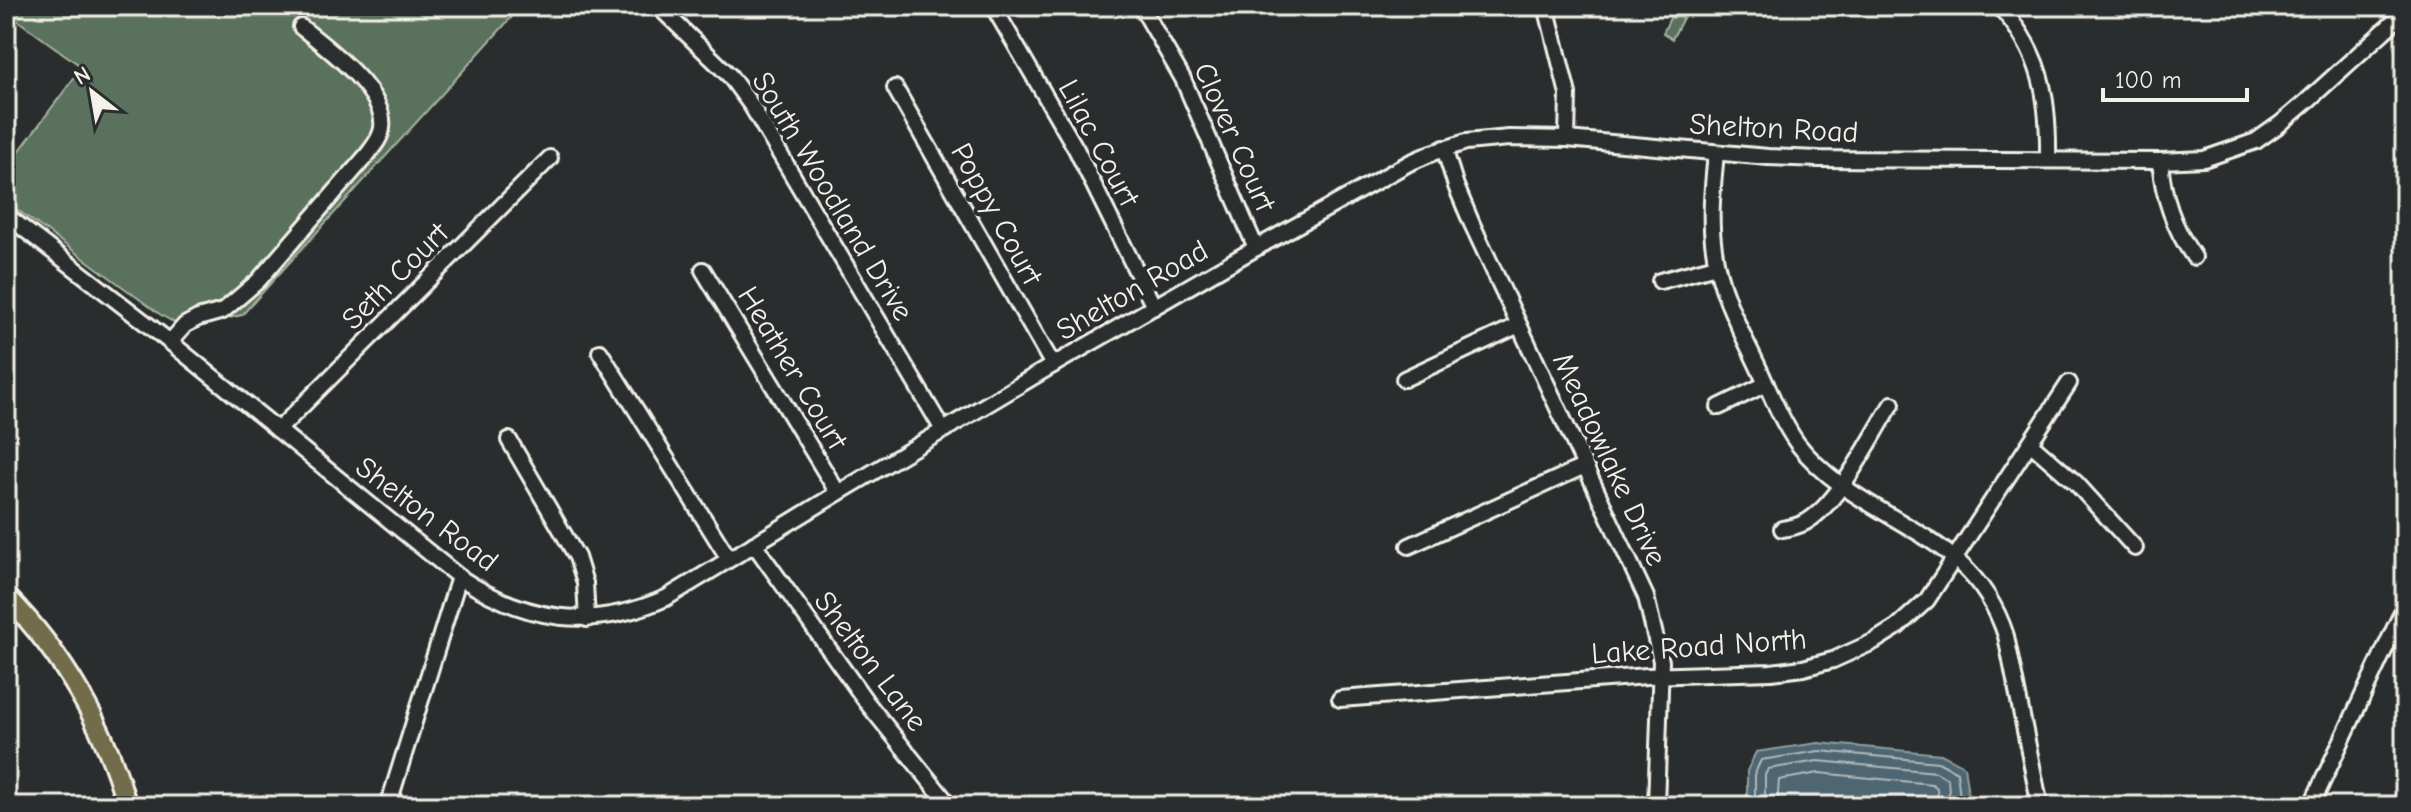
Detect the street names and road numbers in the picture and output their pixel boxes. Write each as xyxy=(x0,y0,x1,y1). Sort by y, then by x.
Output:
street label: Clover Court xyxy=(1186,57,1284,218)
street label: South Woodland Drive xyxy=(744,66,921,327)
street label: Lilac Court xyxy=(1051,74,1147,214)
street label: Shelton Road xyxy=(1689,107,1859,150)
street label: Poppy Court xyxy=(943,137,1051,292)
street label: Seth Court xyxy=(335,215,457,337)
street label: Shelton Road xyxy=(1050,233,1214,348)
street label: Heather Court xyxy=(730,280,856,457)
street label: Meadowlake Drive xyxy=(1545,347,1674,571)
street label: Shelton Road xyxy=(349,450,505,579)
street label: Shelton Lane xyxy=(807,584,935,738)
street label: Lake Road North xyxy=(1590,622,1808,671)

